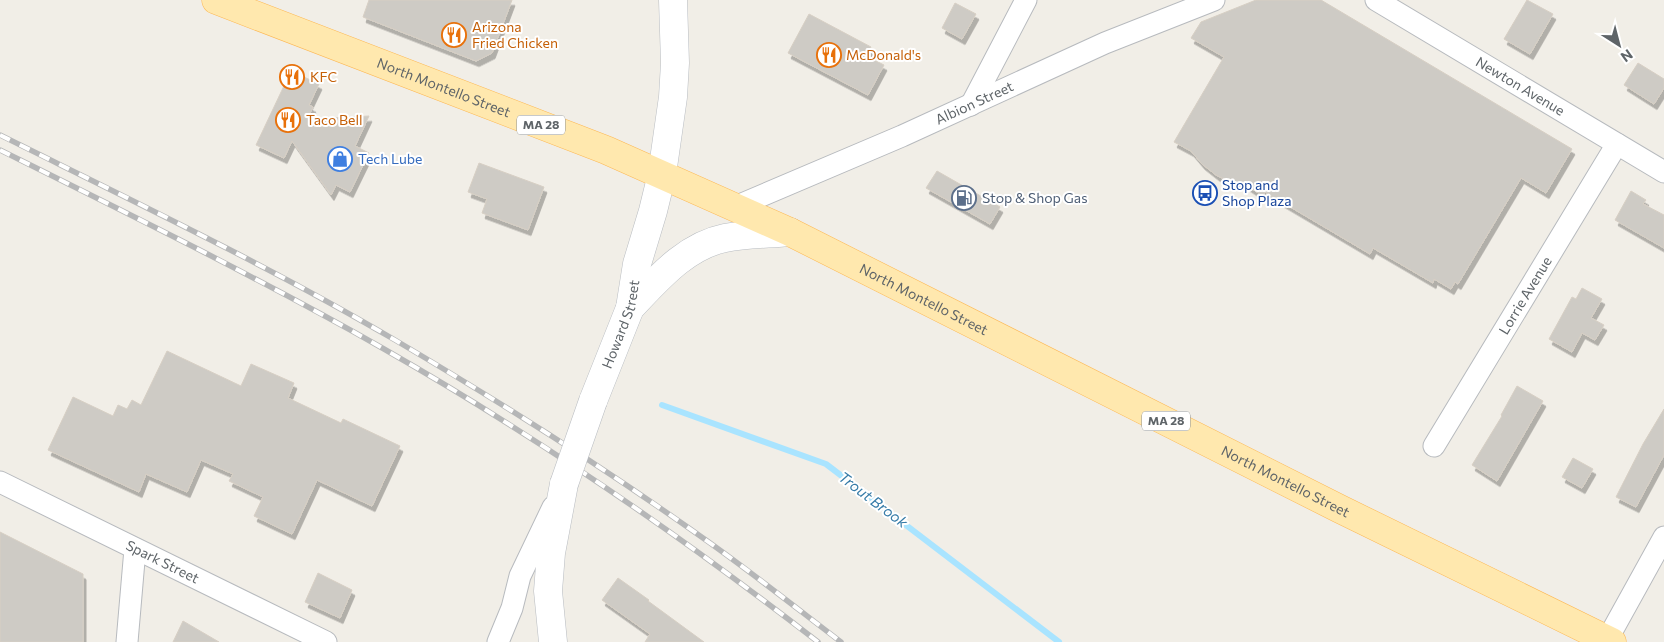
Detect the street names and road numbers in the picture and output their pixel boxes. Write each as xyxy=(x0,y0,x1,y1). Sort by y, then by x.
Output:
street label: Newton Avenue xyxy=(1473,53,1568,119)
street label: North Montello Street xyxy=(375,54,513,121)
street label: Albion Street xyxy=(932,77,1016,128)
road number: MA 28 xyxy=(517,116,565,134)
street label: Lorrie Avenue xyxy=(1495,253,1555,337)
street label: North Montello Street xyxy=(857,259,991,338)
street label: Howard Street xyxy=(598,278,642,371)
road number: MA 28 xyxy=(1142,412,1190,431)
street label: North Montello Street xyxy=(1219,442,1353,521)
street label: Spark Street xyxy=(123,536,202,587)

